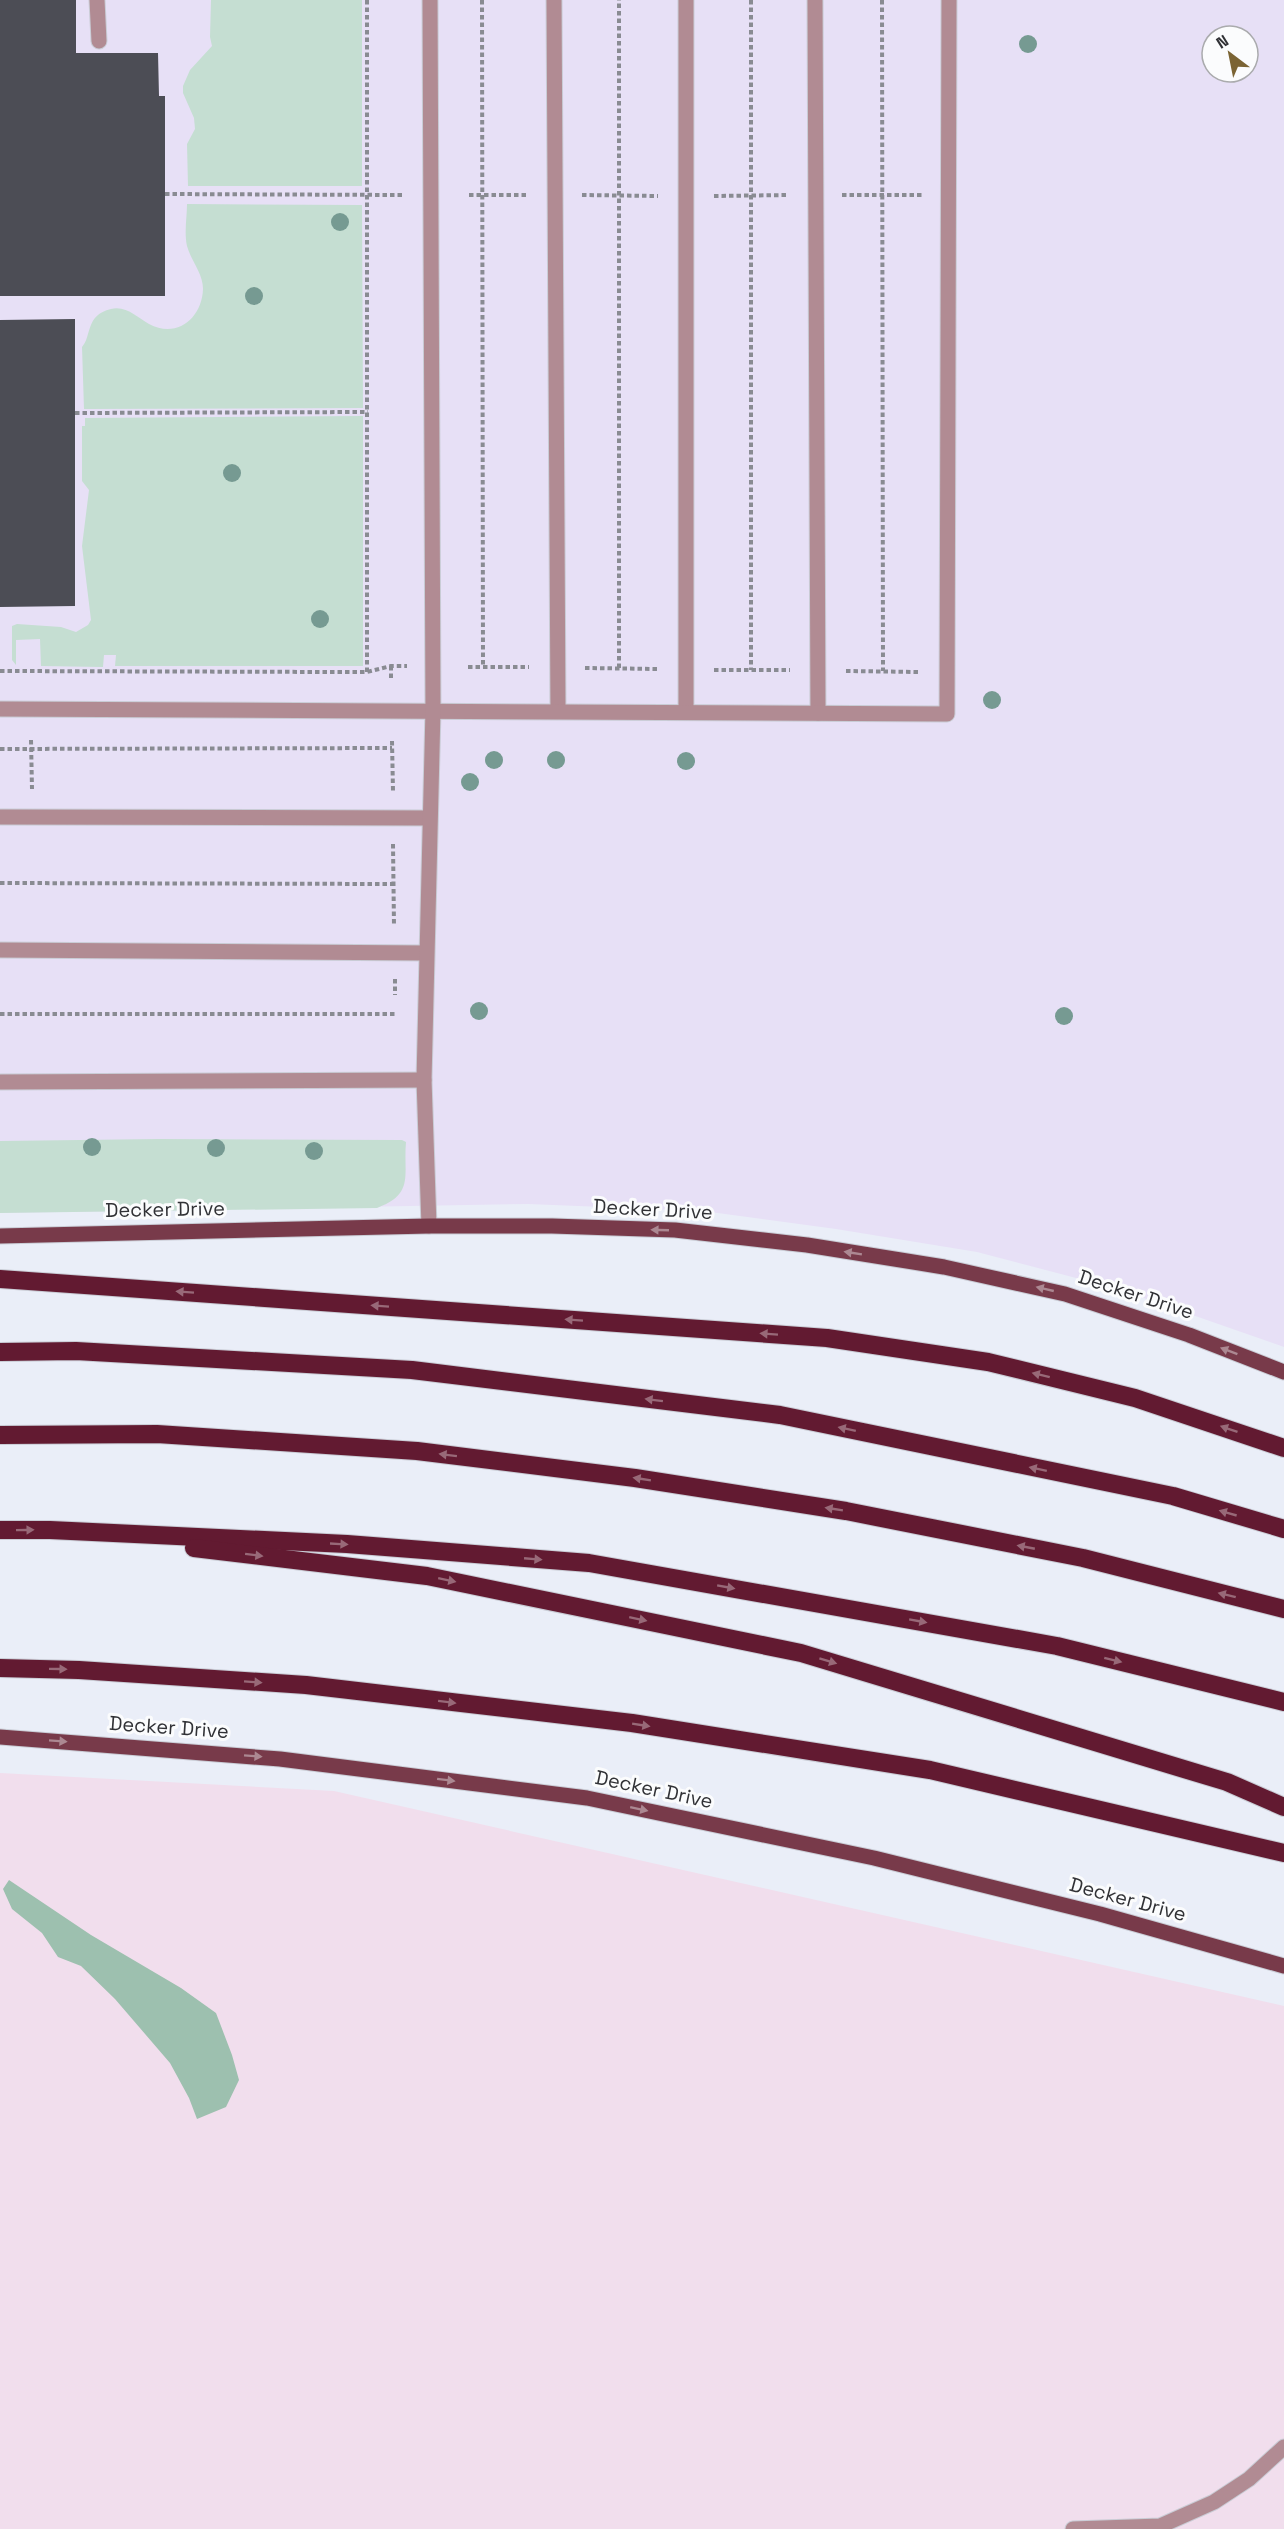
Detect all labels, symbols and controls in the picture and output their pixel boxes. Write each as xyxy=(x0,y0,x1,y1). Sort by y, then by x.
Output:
north arrow xyxy=(1200,24,1260,84)
text: N xyxy=(1212,30,1232,53)
street label: Decker Drive xyxy=(593,1193,713,1225)
street label: Decker Drive xyxy=(105,1195,225,1223)
one-way arrow xyxy=(650,1225,669,1234)
one-way arrow xyxy=(844,1248,863,1257)
street label: Decker Drive xyxy=(1075,1263,1197,1325)
one-way arrow xyxy=(1035,1284,1054,1294)
one-way arrow xyxy=(176,1287,195,1297)
one-way arrow xyxy=(370,1301,389,1311)
one-way arrow xyxy=(565,1315,584,1325)
one-way arrow xyxy=(759,1329,778,1339)
one-way arrow xyxy=(1220,1346,1238,1356)
one-way arrow xyxy=(1032,1370,1051,1380)
one-way arrow xyxy=(645,1395,664,1405)
one-way arrow xyxy=(837,1424,856,1433)
one-way arrow xyxy=(1219,1424,1237,1434)
one-way arrow xyxy=(439,1450,458,1459)
one-way arrow xyxy=(1029,1463,1047,1473)
one-way arrow xyxy=(632,1474,651,1483)
one-way arrow xyxy=(825,1504,844,1513)
one-way arrow xyxy=(1219,1508,1237,1517)
one-way arrow xyxy=(15,1525,34,1535)
one-way arrow xyxy=(329,1539,348,1548)
one-way arrow xyxy=(1016,1542,1035,1551)
one-way arrow xyxy=(244,1550,263,1560)
one-way arrow xyxy=(524,1554,543,1564)
one-way arrow xyxy=(438,1576,456,1586)
one-way arrow xyxy=(717,1583,736,1592)
one-way arrow xyxy=(1218,1590,1236,1599)
one-way arrow xyxy=(629,1615,648,1624)
one-way arrow xyxy=(909,1616,928,1625)
one-way arrow xyxy=(1104,1655,1123,1665)
one-way arrow xyxy=(819,1657,837,1666)
one-way arrow xyxy=(49,1664,68,1674)
one-way arrow xyxy=(244,1677,263,1686)
one-way arrow xyxy=(438,1697,457,1707)
street label: Decker Drive xyxy=(108,1710,230,1744)
one-way arrow xyxy=(631,1720,650,1729)
one-way arrow xyxy=(49,1736,68,1746)
one-way arrow xyxy=(243,1752,262,1761)
street label: Decker Drive xyxy=(593,1764,715,1814)
one-way arrow xyxy=(437,1775,456,1784)
one-way arrow xyxy=(630,1805,649,1814)
street label: Decker Drive xyxy=(1067,1871,1189,1927)

